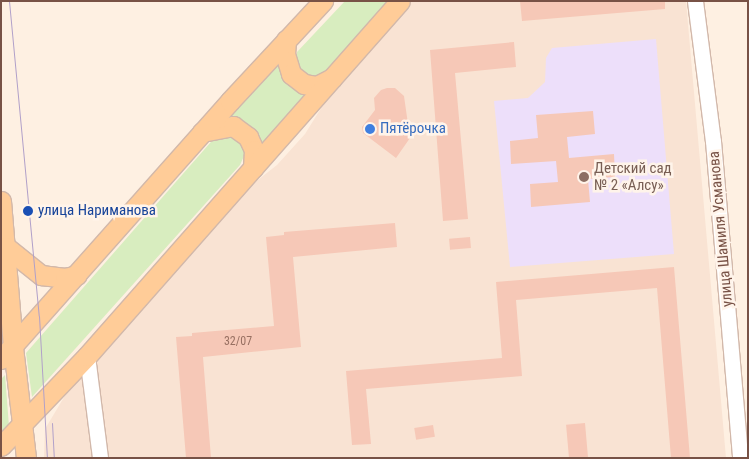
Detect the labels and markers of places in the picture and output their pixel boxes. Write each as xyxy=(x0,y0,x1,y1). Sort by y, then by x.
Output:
place label: Пятёрочка xyxy=(380,120,446,138)
marker: Пятёрочка xyxy=(364,123,376,135)
place label: Детский сад № 2 «Алсу» xyxy=(594,159,672,194)
marker: Детский сад № 2 «Алсу» xyxy=(578,171,590,183)
place label: улица Нариманова xyxy=(38,202,156,220)
marker: улица Нариманова xyxy=(22,205,34,217)

